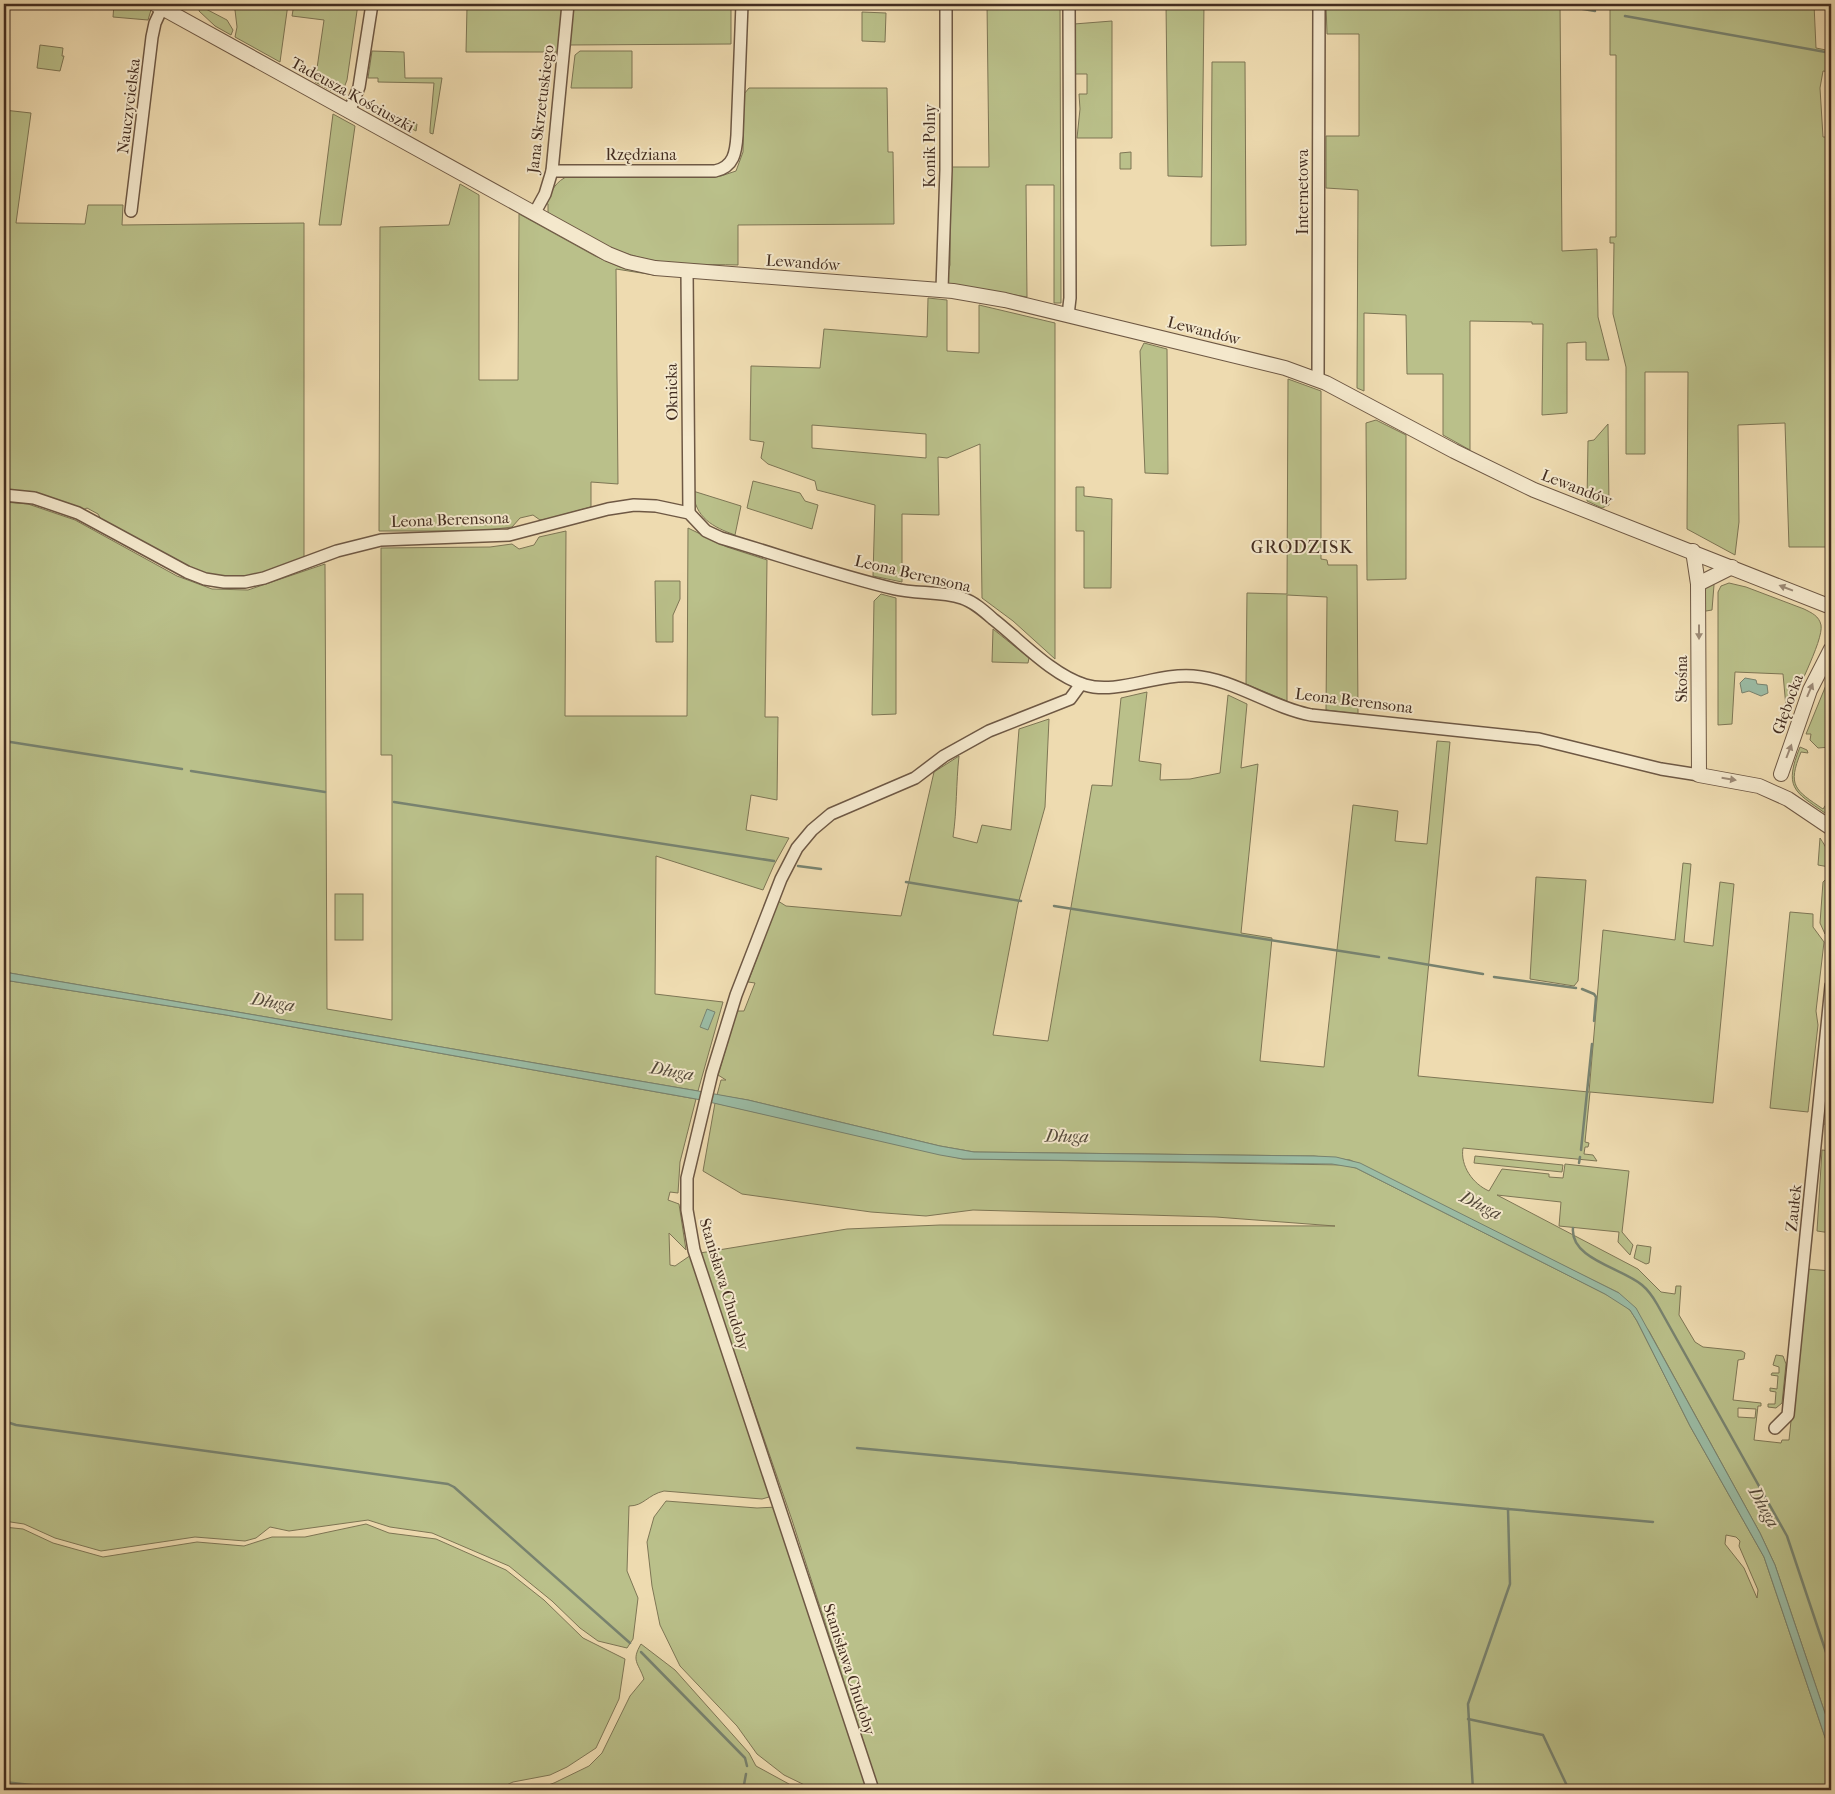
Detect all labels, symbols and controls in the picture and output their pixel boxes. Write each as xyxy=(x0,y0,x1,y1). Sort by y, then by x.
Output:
street label: Jana Skrzetuskiego xyxy=(523,44,558,177)
street label: Tadeusza Kościuszki xyxy=(288,53,418,136)
street label: Nauczycielska xyxy=(113,57,144,155)
street label: Konik Polny xyxy=(920,103,939,188)
street label: Rzędziana xyxy=(605,145,677,164)
street label: Internetowa xyxy=(1293,149,1312,235)
street label: Lewandów xyxy=(765,250,842,275)
street label: Lewandów xyxy=(1166,312,1243,349)
street label: Oknicka xyxy=(661,363,681,421)
street label: Lewandów xyxy=(1539,465,1616,510)
street label: Leona Berensona xyxy=(390,508,510,531)
district label: GRODZISK xyxy=(1251,537,1353,558)
street label: Leona Berensona xyxy=(853,551,973,596)
one-way arrow xyxy=(1779,584,1793,592)
one-way arrow xyxy=(1695,625,1703,641)
street label: Skośna xyxy=(1672,655,1691,702)
street label: Głębocka xyxy=(1768,671,1807,737)
one-way arrow xyxy=(1806,682,1814,697)
street label: Leona Berensona xyxy=(1294,684,1415,717)
one-way arrow xyxy=(1785,743,1793,758)
one-way arrow xyxy=(1722,776,1738,784)
water label: Długa xyxy=(249,988,296,1017)
water label: Długa xyxy=(648,1057,695,1086)
water label: Długa xyxy=(1044,1126,1089,1147)
street label: Zaułek xyxy=(1782,1183,1806,1233)
water label: Długa xyxy=(1456,1186,1505,1225)
street label: Stanisława Chudoby xyxy=(695,1216,754,1353)
water label: Długa xyxy=(1743,1482,1783,1531)
street label: Stanisława Chudoby xyxy=(819,1601,880,1738)

